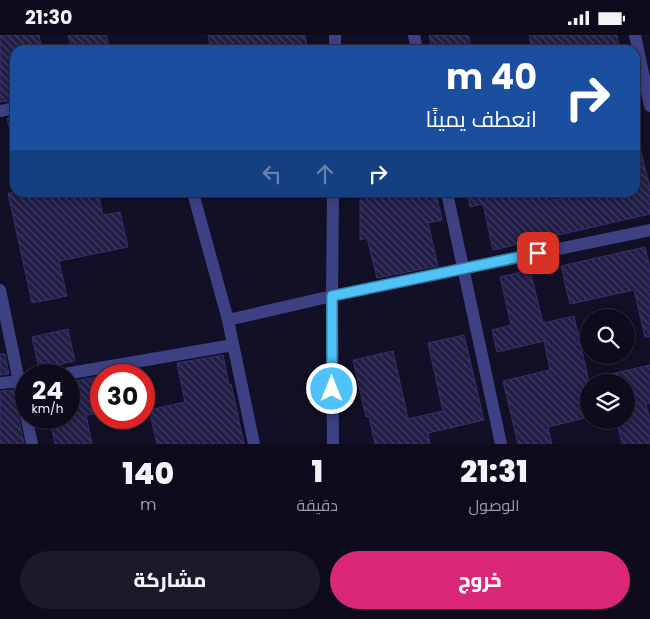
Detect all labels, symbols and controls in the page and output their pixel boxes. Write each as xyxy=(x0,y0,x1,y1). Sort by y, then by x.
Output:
text: 21:30 xyxy=(25,4,72,31)
text: 40 m xyxy=(446,52,537,101)
icon: right xyxy=(555,65,620,130)
text: انعطف يمينًا xyxy=(426,104,537,135)
icon: left xyxy=(258,160,286,188)
icon: ahead xyxy=(311,160,339,188)
icon: right xyxy=(364,160,392,188)
pin xyxy=(517,232,559,274)
icon: arrive xyxy=(524,239,552,267)
map controls xyxy=(580,309,635,429)
button: search xyxy=(580,309,635,364)
position arrow xyxy=(305,362,357,414)
speed limit sign: 30 xyxy=(90,364,155,429)
text: 24 xyxy=(32,373,63,408)
button: layers xyxy=(580,374,635,429)
text: km/h xyxy=(32,400,63,417)
text: 1 xyxy=(311,450,323,493)
text: 21:31 xyxy=(460,450,528,493)
text: 140 xyxy=(122,452,174,495)
text: m xyxy=(140,493,156,516)
text: دقيقة xyxy=(296,494,338,517)
text: الوصول xyxy=(469,494,520,517)
button: مشاركة xyxy=(20,551,320,609)
button: خروج xyxy=(330,551,630,609)

